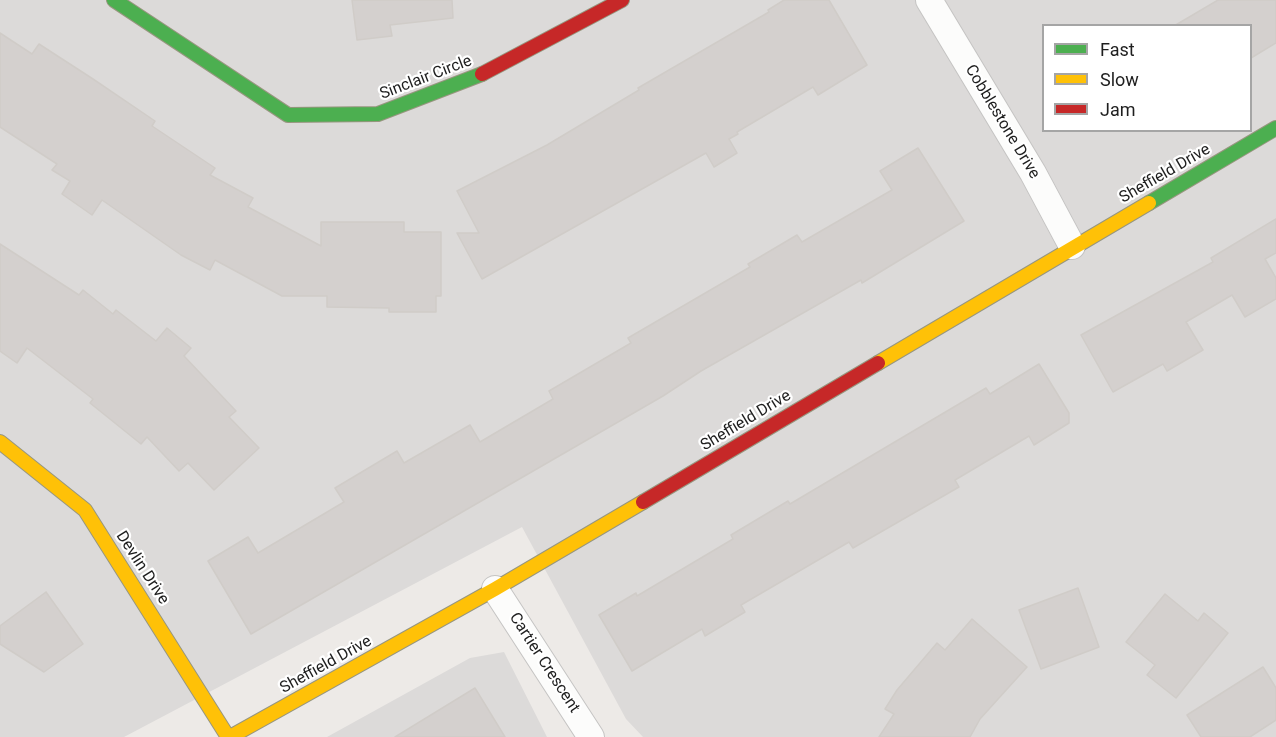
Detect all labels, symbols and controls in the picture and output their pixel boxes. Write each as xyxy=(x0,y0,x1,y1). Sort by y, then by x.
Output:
legend xyxy=(1042,24,1252,132)
text: Fast xyxy=(1100,39,1135,60)
street label: Sinclair Circle xyxy=(377,52,475,104)
street label: Cobblestone Drive xyxy=(960,62,1044,182)
text: Slow xyxy=(1100,69,1139,90)
text: Jam xyxy=(1100,99,1136,120)
street label: Sheffield Drive xyxy=(1116,140,1214,208)
street label: Sheffield Drive xyxy=(697,387,795,455)
street label: Devlin Drive xyxy=(111,528,173,608)
street label: Cartier Crescent xyxy=(505,609,583,717)
street label: Sheffield Drive xyxy=(277,632,375,698)

